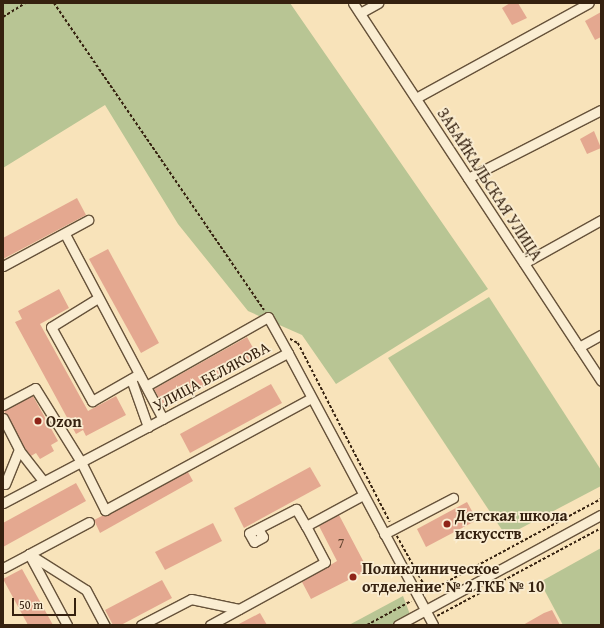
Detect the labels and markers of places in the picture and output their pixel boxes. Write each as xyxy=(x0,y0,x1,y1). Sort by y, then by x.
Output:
place label: Ozon xyxy=(46,411,82,431)
marker: Ozon xyxy=(33,416,43,426)
place label: Детская школа искусств xyxy=(455,505,568,543)
marker: Детская школа искусств xyxy=(442,519,452,529)
place label: Поликлиническое отделение № 2 ГКБ № 10 xyxy=(362,558,544,596)
marker: Поликлиническое отделение № 2 ГКБ № 10 xyxy=(347,571,359,583)

